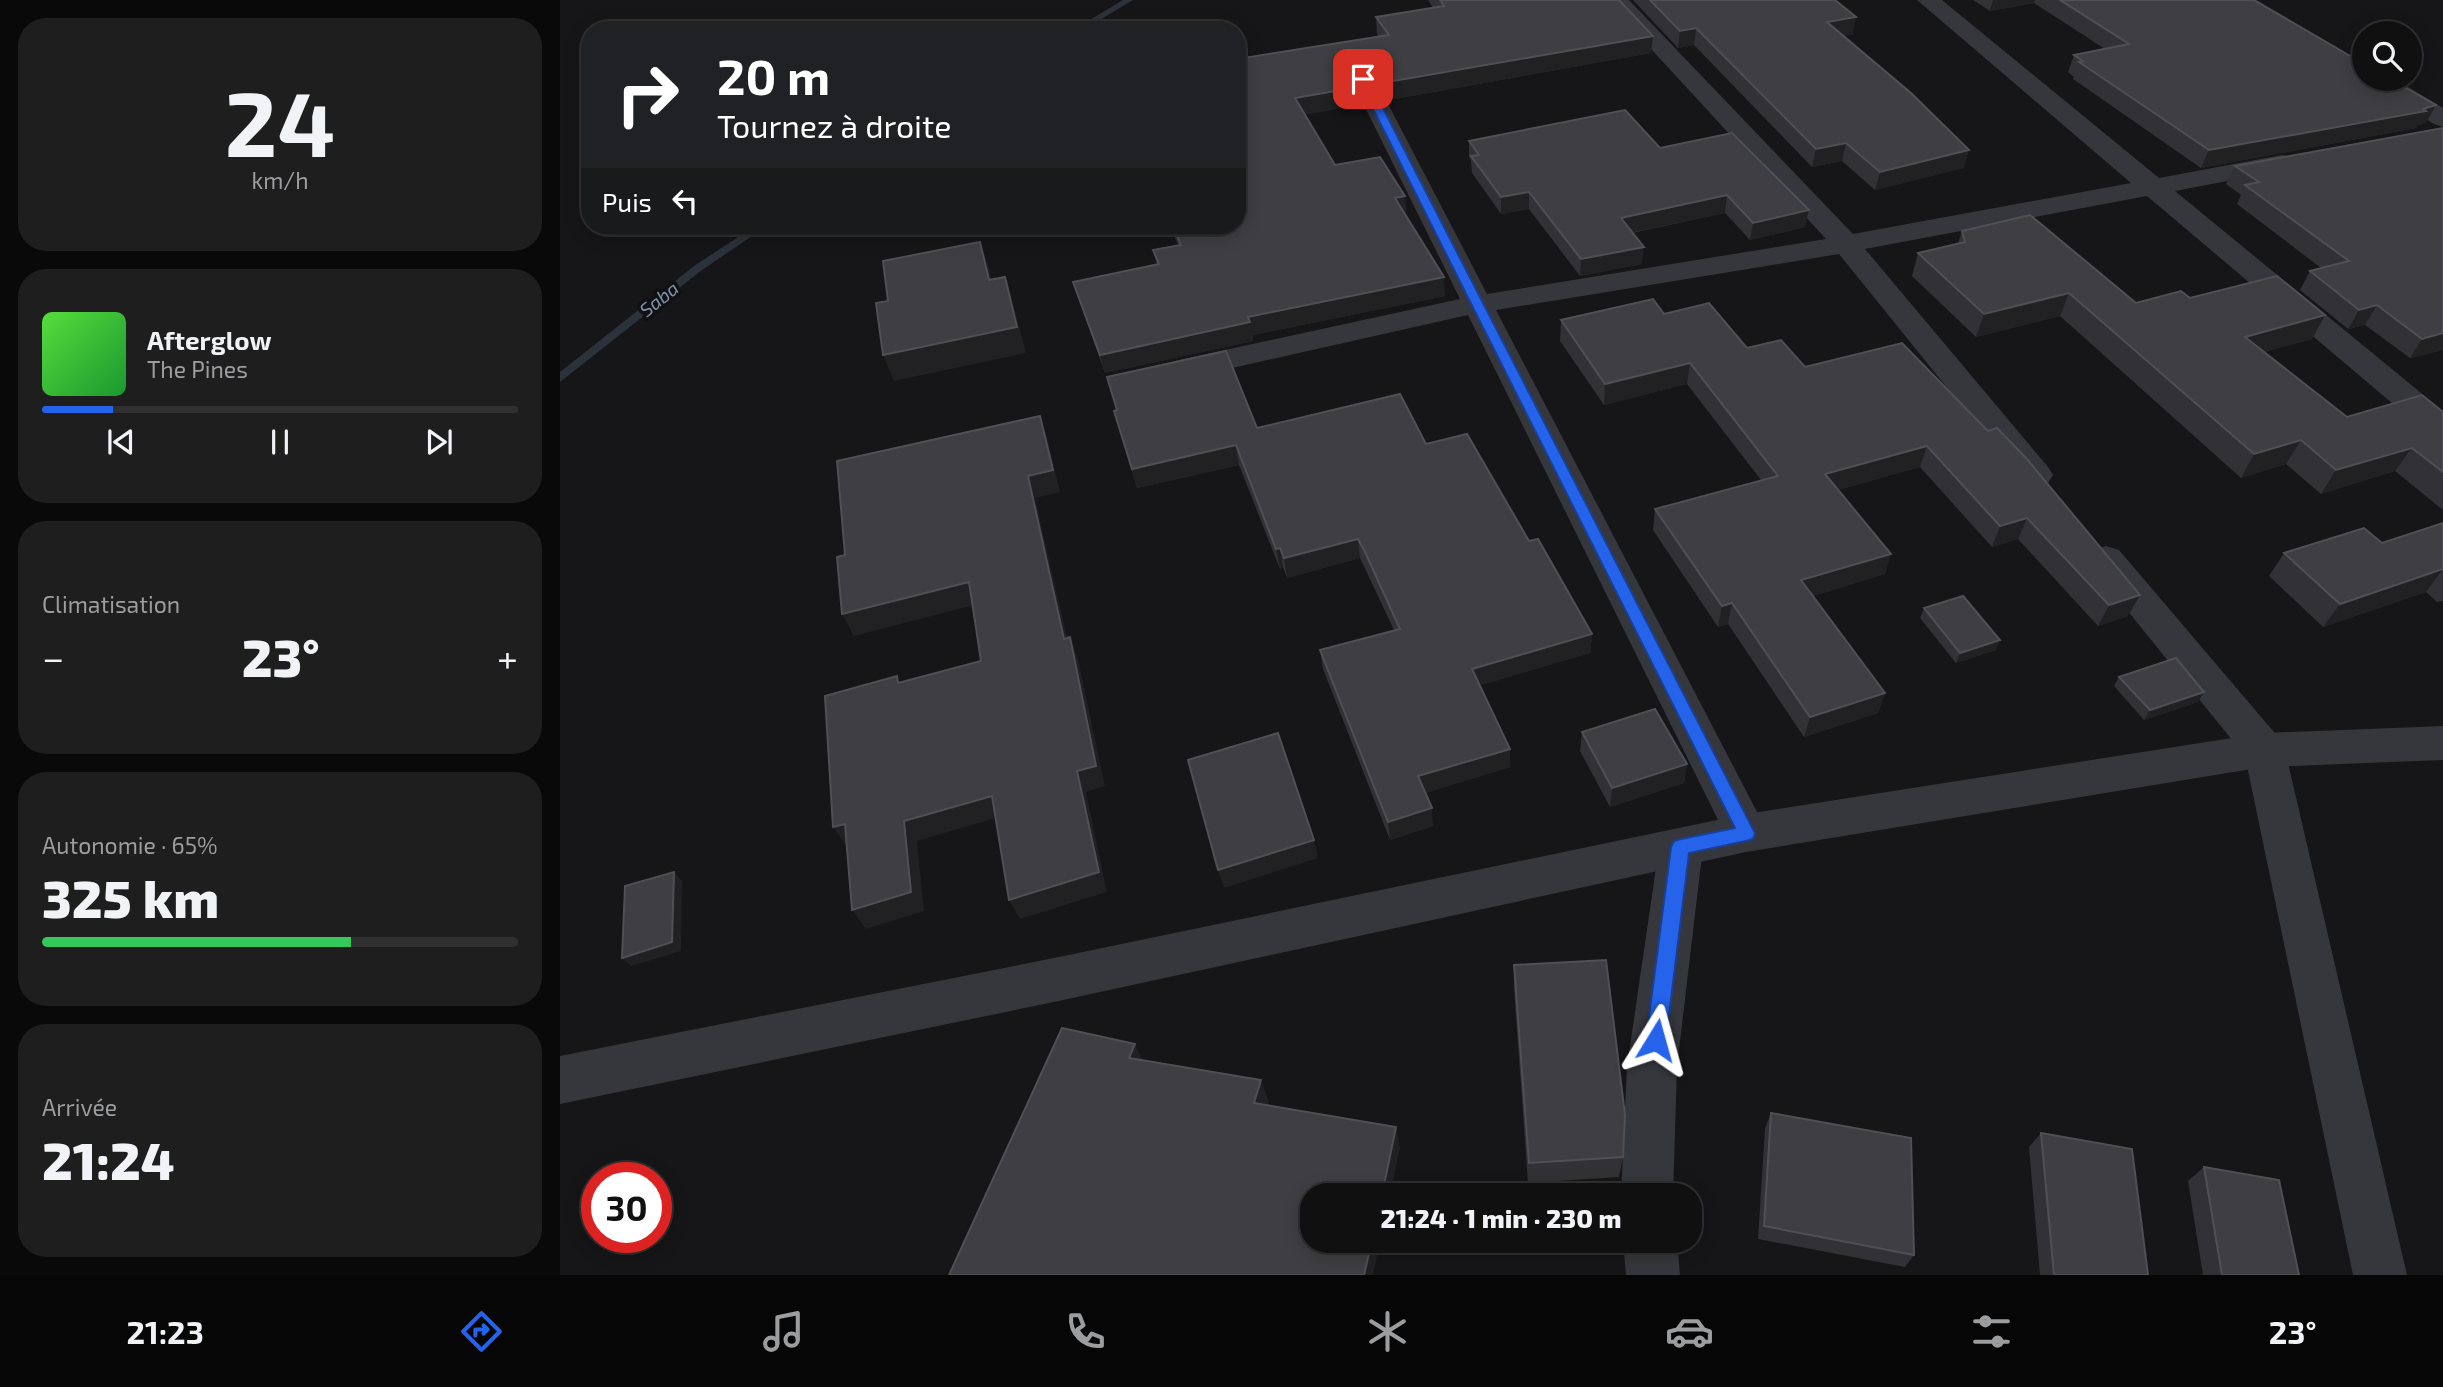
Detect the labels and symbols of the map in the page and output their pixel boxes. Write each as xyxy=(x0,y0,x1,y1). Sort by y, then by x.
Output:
pin xyxy=(1333,49,1393,109)
water label: Saba xyxy=(635,276,683,321)
position arrow xyxy=(1619,1003,1693,1077)
speed limit sign: 30 xyxy=(581,1162,672,1253)

